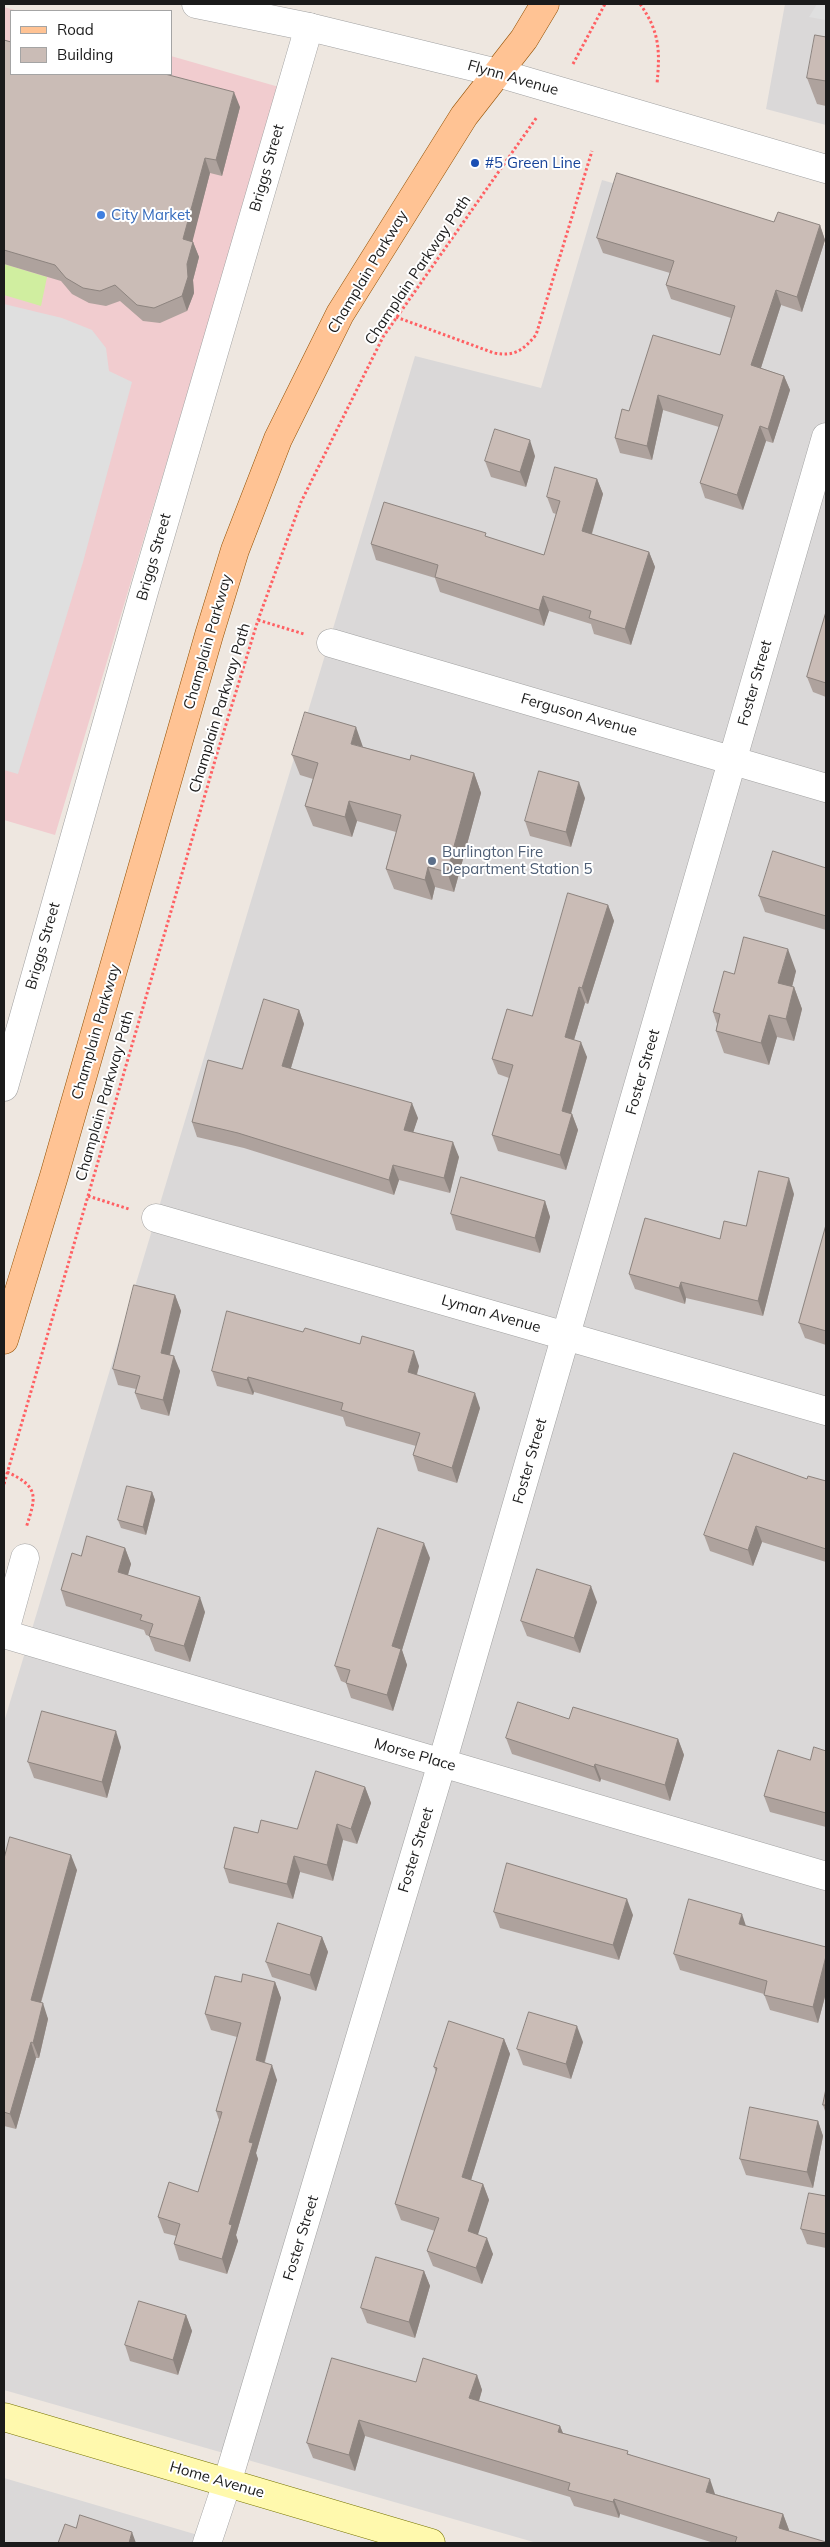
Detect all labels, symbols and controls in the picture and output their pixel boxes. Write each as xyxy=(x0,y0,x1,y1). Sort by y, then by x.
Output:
legend xyxy=(10,10,172,75)
text: Road xyxy=(57,20,94,39)
text: Building xyxy=(57,45,113,64)
street label: Flynn Avenue xyxy=(465,56,561,100)
street label: Briggs Street xyxy=(246,122,288,214)
place label: #5 Green Line xyxy=(485,154,581,172)
marker: #5 Green Line xyxy=(469,157,481,169)
street label: Champlain Parkway Path xyxy=(361,192,475,348)
place label: City Market xyxy=(111,206,190,224)
street label: Champlain Parkway xyxy=(324,207,412,337)
marker: City Market xyxy=(95,209,107,221)
street label: Briggs Street xyxy=(133,511,175,603)
street label: Champlain Parkway xyxy=(180,572,236,712)
street label: Champlain Parkway Path xyxy=(186,621,254,795)
street label: Foster Street xyxy=(734,638,776,728)
street label: Ferguson Avenue xyxy=(519,690,639,740)
place label: Burlington Fire Department Station 5 xyxy=(442,843,592,878)
marker: Burlington Fire Department Station 5 xyxy=(426,855,438,867)
street label: Briggs Street xyxy=(22,900,64,992)
street label: Champlain Parkway xyxy=(68,962,124,1102)
street label: Champlain Parkway Path xyxy=(72,1009,138,1183)
street label: Foster Street xyxy=(622,1027,664,1117)
street label: Lyman Avenue xyxy=(439,1291,543,1337)
street label: Foster Street xyxy=(509,1416,551,1506)
street label: Morse Place xyxy=(372,1735,458,1775)
street label: Foster Street xyxy=(394,1805,438,1895)
street label: Foster Street xyxy=(279,2193,323,2283)
street label: Home Avenue xyxy=(168,2458,266,2502)

